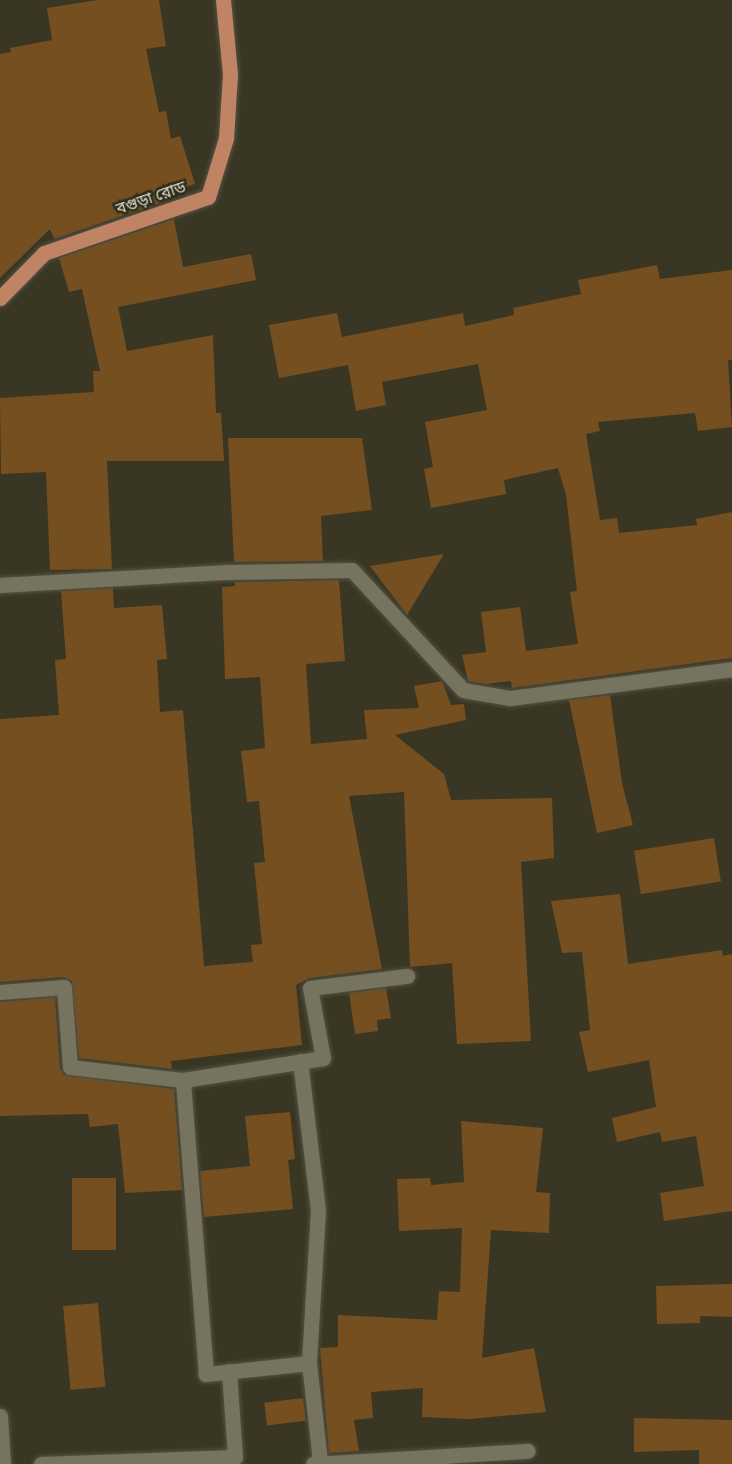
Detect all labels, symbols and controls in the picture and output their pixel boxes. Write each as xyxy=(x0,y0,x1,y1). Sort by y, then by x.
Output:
street label: বগুড়া রোড xyxy=(114,177,188,219)

